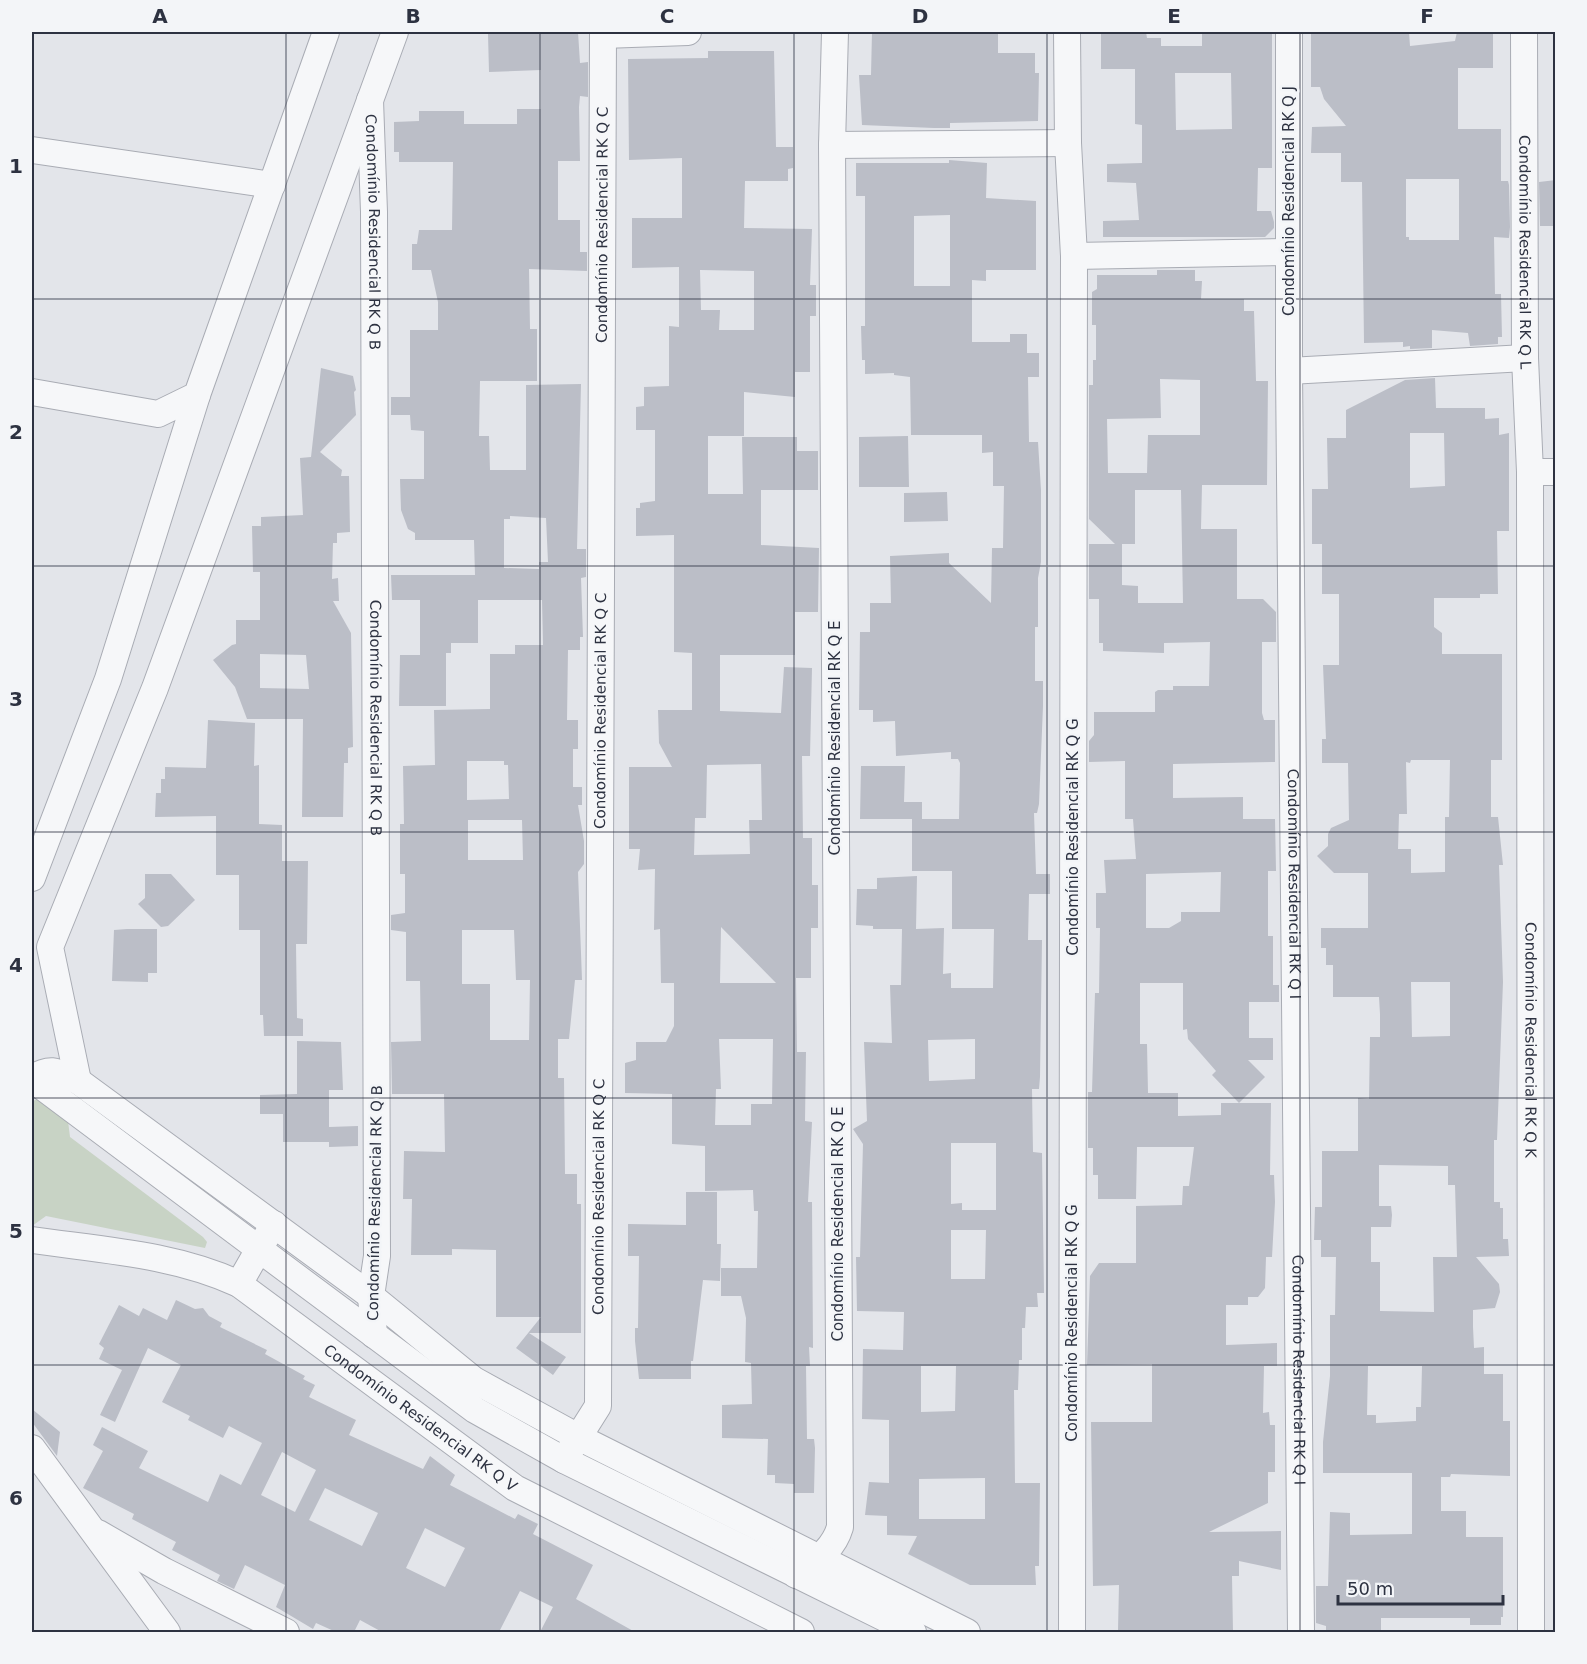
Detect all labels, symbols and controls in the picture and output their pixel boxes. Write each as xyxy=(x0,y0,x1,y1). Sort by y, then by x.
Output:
text: A xyxy=(152,4,168,28)
text: B xyxy=(405,4,421,28)
text: C xyxy=(660,4,674,28)
text: D xyxy=(912,4,928,28)
text: E xyxy=(1167,4,1181,28)
text: F xyxy=(1420,4,1434,28)
street label: Condomínio Residencial RK Q J xyxy=(1280,86,1298,316)
street label: Condomínio Residencial RK Q C xyxy=(593,107,612,343)
street label: Condomínio Residencial RK Q B xyxy=(362,114,383,350)
street label: Condomínio Residencial RK Q L xyxy=(1515,135,1535,370)
text: 1 xyxy=(9,154,23,178)
text: 2 xyxy=(9,420,23,444)
street label: Condomínio Residencial RK Q C xyxy=(591,593,610,829)
street label: Condomínio Residencial RK Q B xyxy=(366,600,385,836)
street label: Condomínio Residencial RK Q E xyxy=(826,620,844,856)
text: 3 xyxy=(9,687,23,711)
street label: Condomínio Residencial RK Q G xyxy=(1064,718,1082,956)
street label: Condomínio Residencial RK Q I xyxy=(1284,769,1304,999)
street label: Condomínio Residencial RK Q K xyxy=(1521,922,1540,1159)
text: 4 xyxy=(9,953,23,977)
street label: Condomínio Residencial RK Q C xyxy=(589,1079,608,1315)
street label: Condomínio Residencial RK Q B xyxy=(364,1085,386,1321)
street label: Condomínio Residencial RK Q E xyxy=(829,1106,847,1342)
street label: Condomínio Residencial RK Q G xyxy=(1063,1204,1081,1442)
text: 5 xyxy=(9,1219,23,1243)
street label: Condomínio Residencial RK Q I xyxy=(1288,1255,1309,1485)
street label: Condomínio Residencial RK Q V xyxy=(320,1341,521,1496)
text: 6 xyxy=(9,1486,23,1510)
scale bar xyxy=(1338,1568,1503,1606)
text: 50 m xyxy=(1347,1578,1393,1599)

